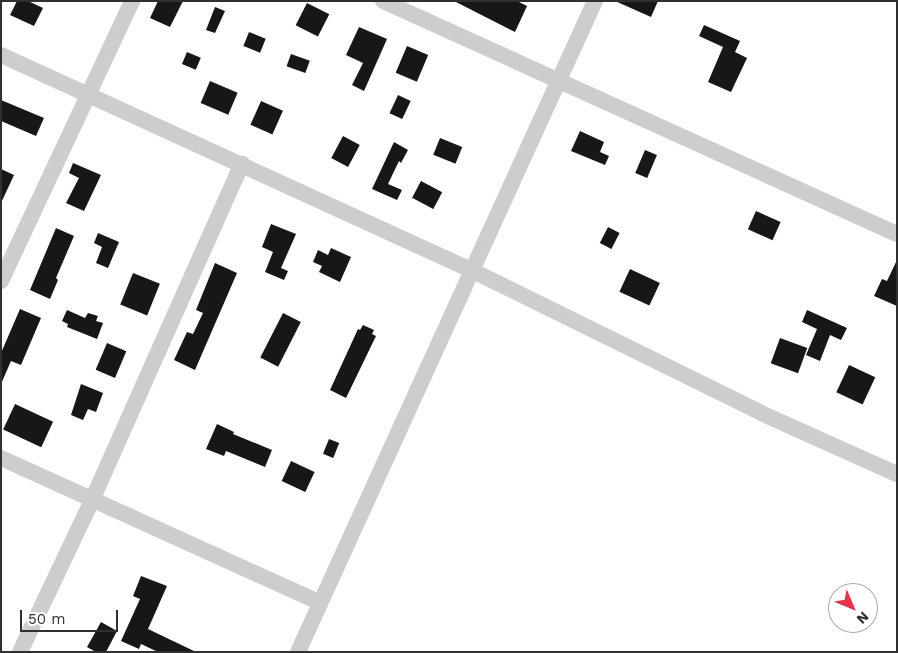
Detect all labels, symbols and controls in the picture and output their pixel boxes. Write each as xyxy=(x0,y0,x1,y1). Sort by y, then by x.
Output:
north arrow xyxy=(828,583,878,633)
scale bar xyxy=(22,600,120,632)
text: N xyxy=(854,609,872,627)
text: 50 m xyxy=(28,610,65,628)

